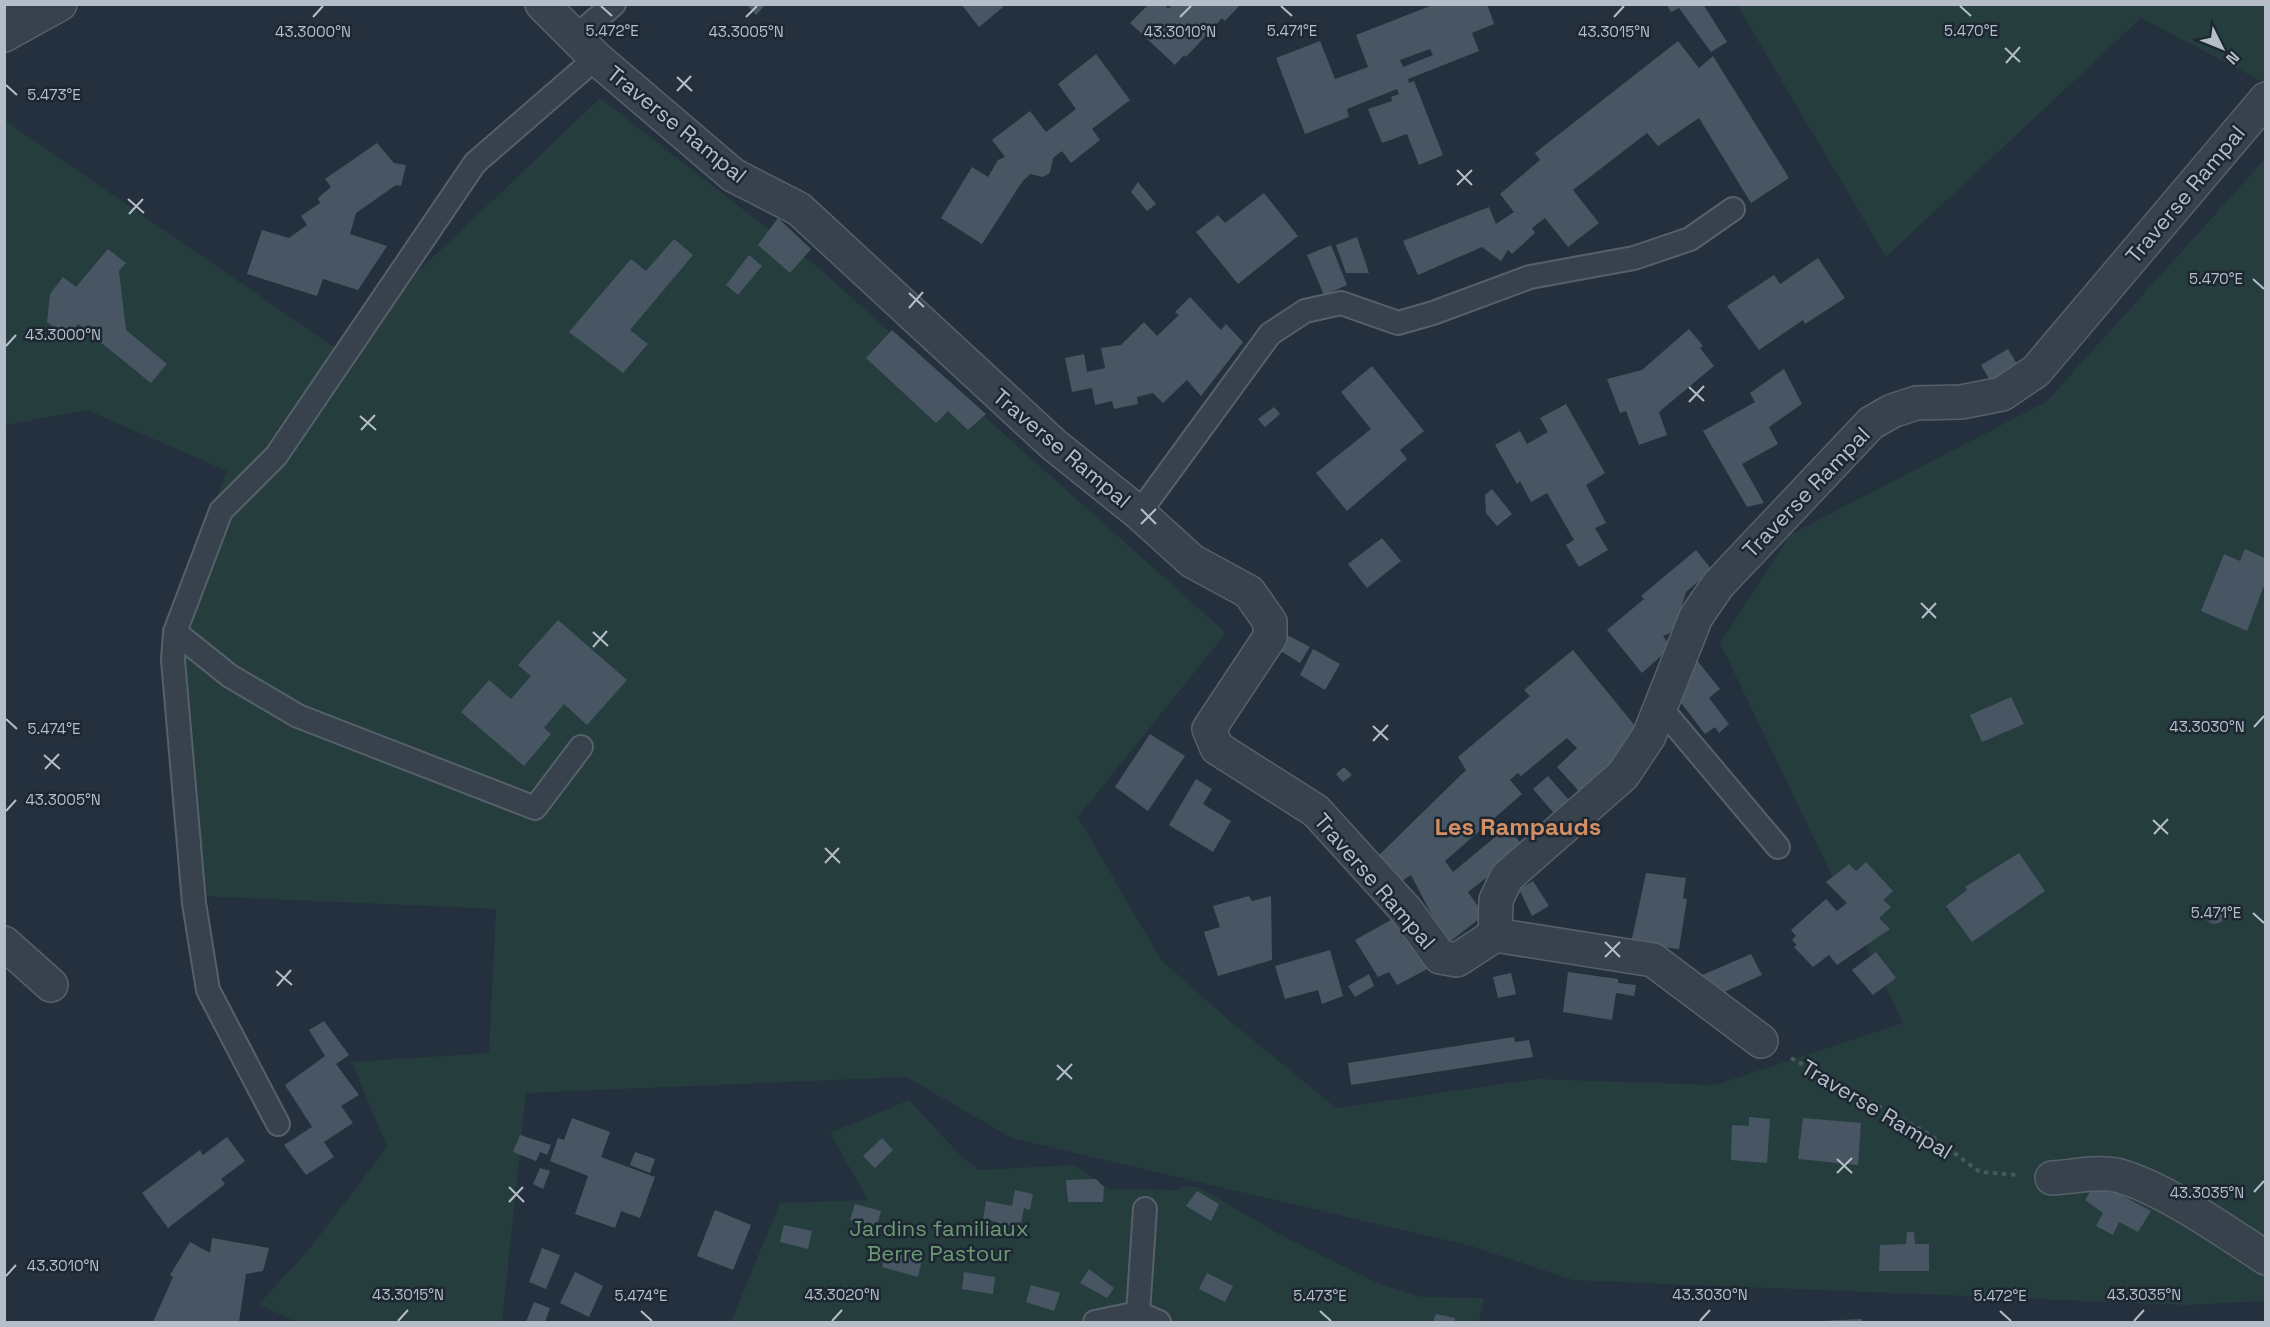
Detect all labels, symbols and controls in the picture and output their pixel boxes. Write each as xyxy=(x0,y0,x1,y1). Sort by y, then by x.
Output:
north arrow xyxy=(2192,18,2252,78)
text: 5.472°E xyxy=(585,21,639,40)
text: 5.471°E xyxy=(1267,21,1317,40)
text: 5.470°E xyxy=(1944,21,1998,40)
text: 43.3000°N xyxy=(275,22,351,41)
text: 43.3005°N xyxy=(708,22,784,41)
text: 43.3010°N xyxy=(1144,22,1216,41)
text: 43.3015°N xyxy=(1578,22,1650,41)
text: N xyxy=(2221,47,2244,69)
street label: Traverse Rampal xyxy=(601,59,753,189)
text: 5.473°E xyxy=(27,85,81,104)
street label: Traverse Rampal xyxy=(2119,119,2251,269)
text: 5.470°E xyxy=(2189,269,2243,288)
text: 43.3000°N xyxy=(25,325,101,344)
street label: Traverse Rampal xyxy=(987,382,1137,514)
street label: Traverse Rampal xyxy=(1736,421,1876,563)
text: 43.3030°N xyxy=(2169,717,2245,736)
text: 5.474°E xyxy=(28,719,80,738)
text: 43.3005°N xyxy=(25,790,101,809)
street label: Traverse Rampal xyxy=(1308,807,1442,955)
district label: Les Rampauds xyxy=(1435,811,1601,842)
text: 5.471°E xyxy=(2191,903,2241,922)
street label: Traverse Rampal xyxy=(1796,1053,1958,1165)
text: 43.3035°N xyxy=(2170,1183,2244,1202)
park label: Jardins familiaux Berre Pastour xyxy=(849,1214,1029,1267)
text: 43.3010°N xyxy=(27,1256,99,1275)
text: 43.3015°N xyxy=(372,1285,444,1304)
text: 43.3020°N xyxy=(804,1285,880,1304)
text: 43.3030°N xyxy=(1672,1285,1748,1304)
text: 43.3035°N xyxy=(2107,1285,2181,1304)
text: 5.474°E xyxy=(615,1286,667,1305)
text: 5.473°E xyxy=(1293,1286,1347,1305)
text: 5.472°E xyxy=(1973,1286,2027,1305)

